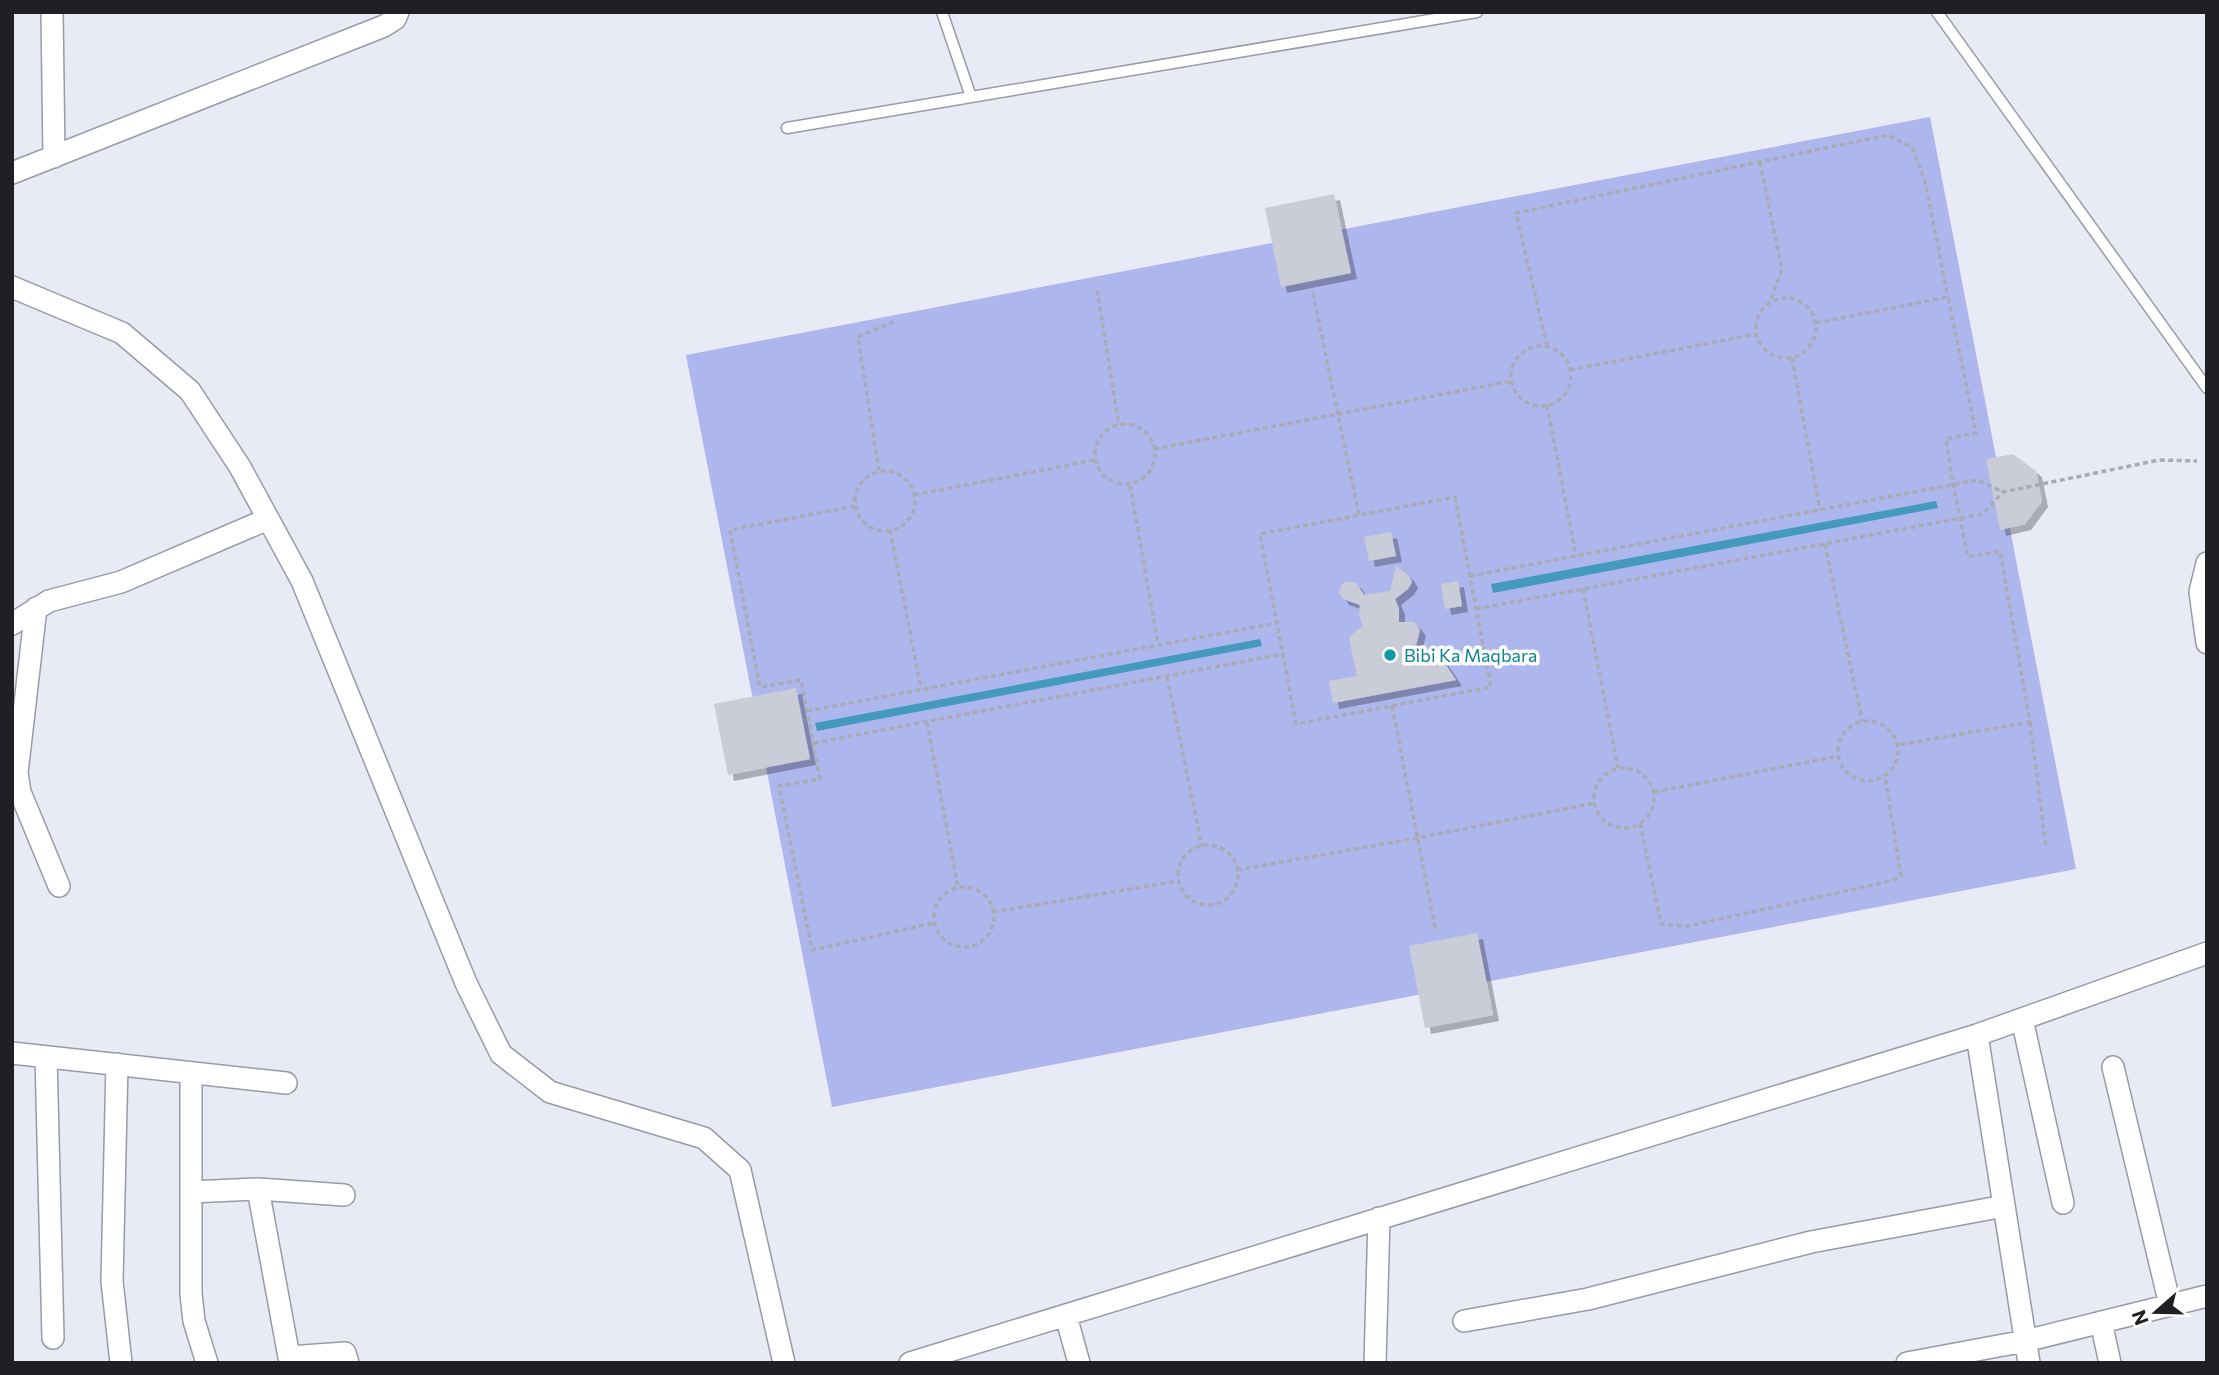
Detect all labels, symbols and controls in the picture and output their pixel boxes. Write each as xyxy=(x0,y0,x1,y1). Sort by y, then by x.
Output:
place label: Bibi Ka Maqbara xyxy=(1404,644,1537,666)
marker: Bibi Ka Maqbara xyxy=(1382,647,1398,663)
north arrow xyxy=(2121,1277,2191,1347)
text: N xyxy=(2126,1307,2153,1329)

